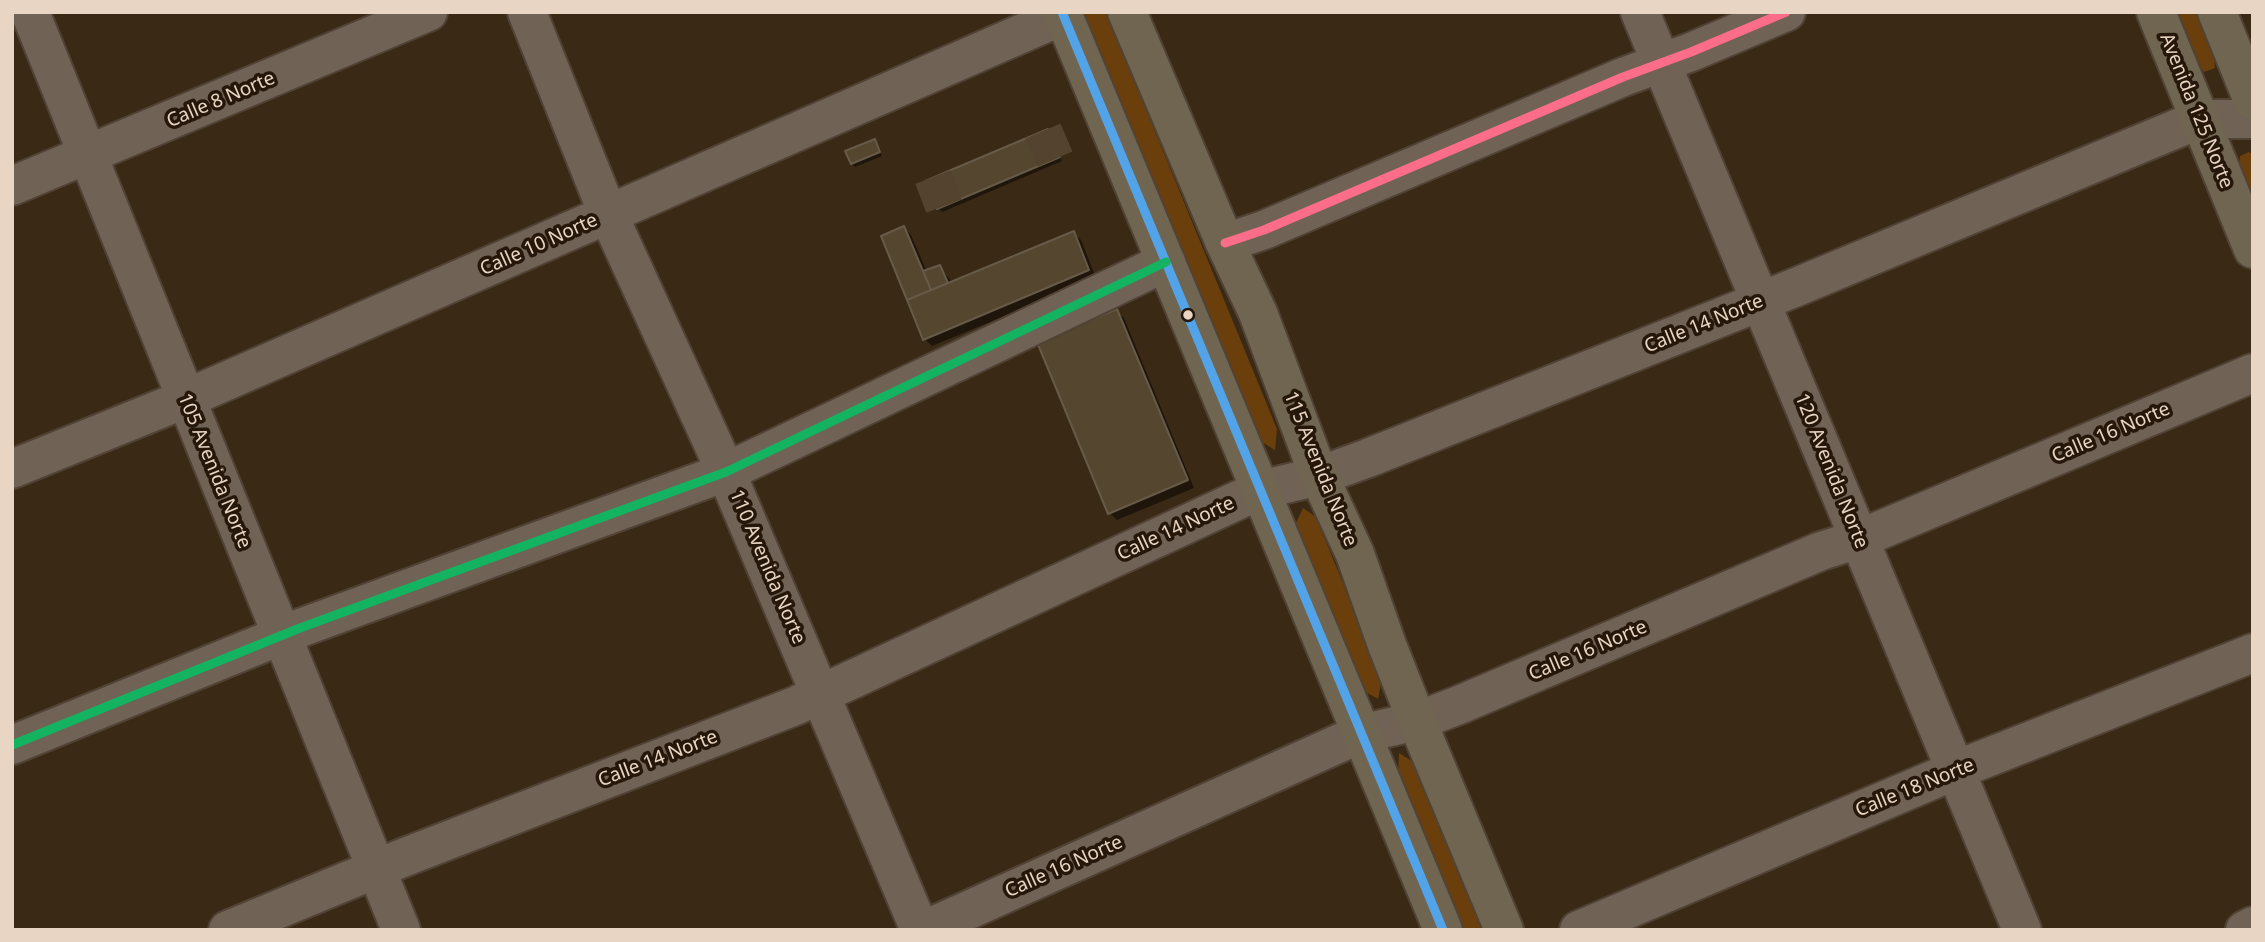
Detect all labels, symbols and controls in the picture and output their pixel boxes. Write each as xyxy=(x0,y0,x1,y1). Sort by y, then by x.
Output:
street label: Avenida 125 Norte xyxy=(2154,30,2238,192)
street label: Calle 8 Norte xyxy=(163,67,279,133)
street label: Calle 10 Norte xyxy=(477,209,601,281)
street label: Calle 14 Norte xyxy=(1641,290,1767,358)
unlabelled marker xyxy=(1181,308,1195,322)
street label: 115 Avenida Norte xyxy=(1278,388,1362,550)
street label: 105 Avenida Norte xyxy=(172,390,256,552)
street label: 120 Avenida Norte xyxy=(1789,390,1873,552)
street label: Calle 16 Norte xyxy=(2048,398,2174,468)
street label: 110 Avenida Norte xyxy=(724,486,810,648)
street label: Calle 14 Norte xyxy=(1114,492,1238,566)
street label: Calle 16 Norte xyxy=(1525,616,1651,686)
street label: Calle 14 Norte xyxy=(595,726,721,792)
street label: Calle 18 Norte xyxy=(1852,754,1978,822)
street label: Calle 16 Norte xyxy=(1002,831,1126,903)

